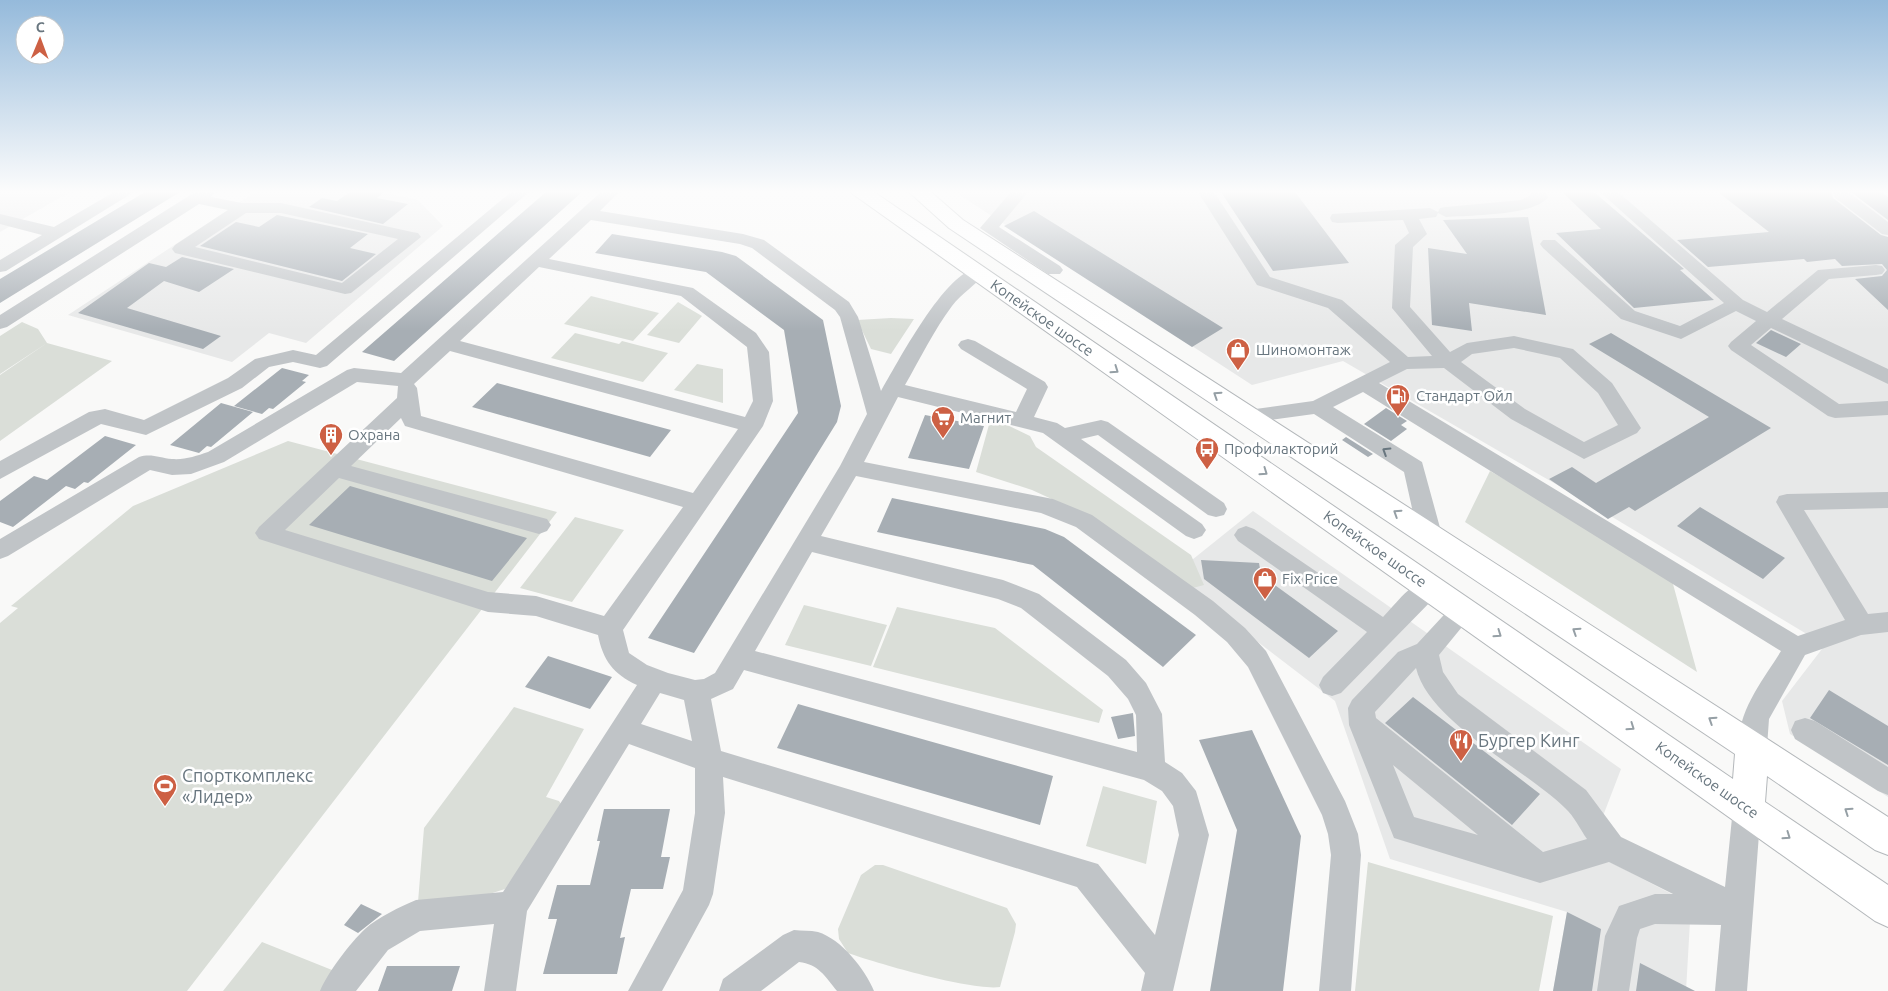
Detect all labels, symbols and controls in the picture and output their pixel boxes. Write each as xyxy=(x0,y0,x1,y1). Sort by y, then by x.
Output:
north arrow xyxy=(15,15,65,65)
text: С xyxy=(36,19,45,35)
street label: Копейское шоссе xyxy=(988,276,1097,359)
shop icon: Шиномонтаж xyxy=(1225,337,1251,371)
place label: Шиномонтаж xyxy=(1256,341,1351,358)
one-way arrow xyxy=(1109,364,1119,373)
fuel station icon: Стандарт Ойл xyxy=(1385,383,1411,417)
place label: Стандарт Ойл xyxy=(1416,387,1513,404)
one-way arrow xyxy=(1213,392,1222,402)
supermarket icon: Магнит xyxy=(930,405,956,439)
place label: Магнит xyxy=(960,409,1011,426)
building icon: Охрана xyxy=(318,422,344,456)
place label: Охрана xyxy=(348,426,400,443)
bus stop icon: Профилакторий xyxy=(1194,436,1220,470)
place label: Профилакторий xyxy=(1224,440,1338,457)
one-way arrow xyxy=(1383,447,1392,457)
one-way arrow xyxy=(1258,466,1267,475)
street label: Копейское шоссе xyxy=(1321,507,1430,590)
one-way arrow xyxy=(1393,510,1402,519)
shop icon: Fix Price xyxy=(1252,566,1278,600)
place label: Fix Price xyxy=(1282,570,1338,587)
one-way arrow xyxy=(1492,628,1502,637)
one-way arrow xyxy=(1573,628,1582,637)
one-way arrow xyxy=(1709,717,1718,726)
one-way arrow xyxy=(1625,721,1635,730)
restaurant icon: Бургер Кинг xyxy=(1448,728,1474,762)
place label: Бургер Кинг xyxy=(1478,730,1579,750)
street label: Копейское шоссе xyxy=(1653,738,1762,821)
place label: Спорткомплекс «Лидер» xyxy=(182,765,313,806)
sports icon: Спорткомплекс «Лидер» xyxy=(152,773,178,807)
one-way arrow xyxy=(1844,807,1853,817)
one-way arrow xyxy=(1781,830,1791,839)

